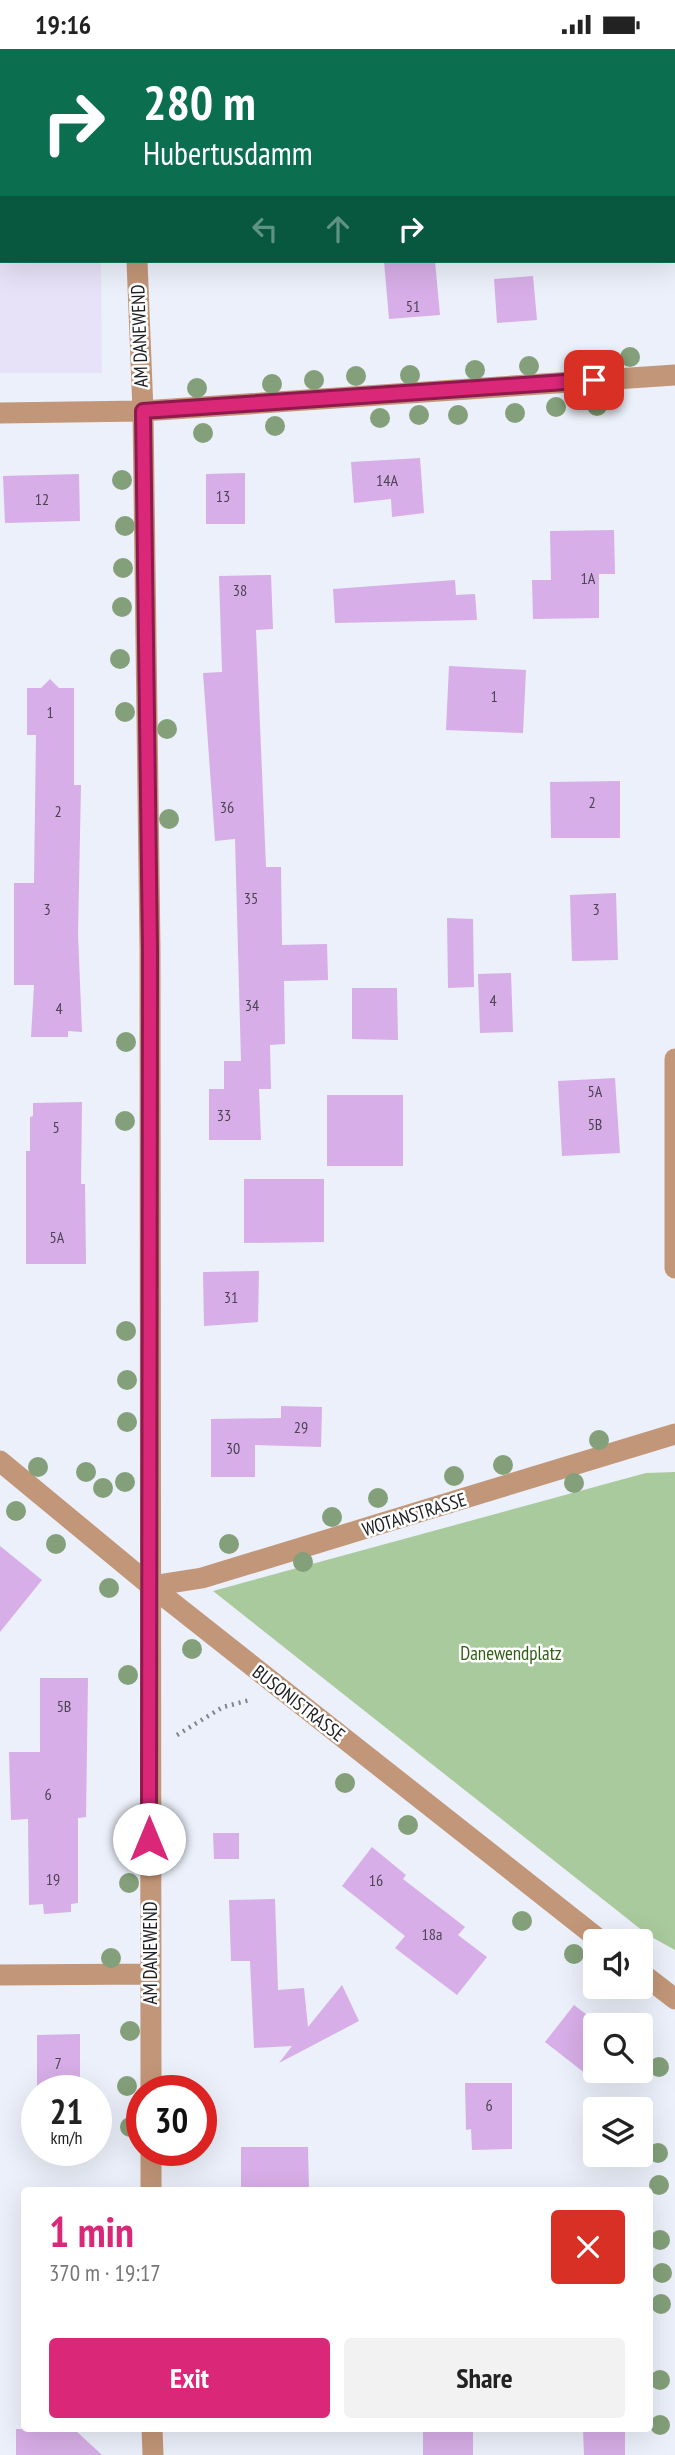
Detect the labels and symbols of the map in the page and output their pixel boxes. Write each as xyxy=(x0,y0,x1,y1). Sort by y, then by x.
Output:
street label: AM DANEWEND xyxy=(125,284,153,388)
house number: 51 xyxy=(406,296,420,316)
pin xyxy=(564,350,624,410)
house number: 14A xyxy=(376,470,398,490)
house number: 13 xyxy=(216,486,230,506)
house number: 12 xyxy=(35,489,49,509)
house number: 1A xyxy=(581,568,596,588)
house number: 38 xyxy=(233,580,247,600)
house number: 1 xyxy=(490,686,498,706)
house number: 1 xyxy=(46,702,54,722)
house number: 2 xyxy=(588,792,596,812)
house number: 36 xyxy=(220,797,234,817)
house number: 2 xyxy=(54,801,62,821)
house number: 35 xyxy=(244,888,258,908)
house number: 3 xyxy=(43,899,51,919)
house number: 3 xyxy=(592,899,600,919)
house number: 4 xyxy=(489,990,497,1010)
house number: 34 xyxy=(245,995,259,1015)
house number: 4 xyxy=(55,998,63,1018)
house number: 5A xyxy=(588,1081,603,1101)
house number: 33 xyxy=(217,1105,231,1125)
house number: 5B xyxy=(588,1114,602,1134)
house number: 5 xyxy=(52,1117,60,1137)
house number: 5A xyxy=(50,1227,65,1247)
house number: 31 xyxy=(224,1287,238,1307)
house number: 29 xyxy=(294,1417,308,1437)
house number: 30 xyxy=(226,1438,240,1458)
street label: WOTANSTRASSE xyxy=(359,1487,469,1541)
park label: Danewendplatz xyxy=(460,1641,562,1665)
street label: BUSONISTRASSE xyxy=(248,1659,350,1747)
house number: 5B xyxy=(57,1696,71,1716)
house number: 6 xyxy=(44,1784,52,1804)
position arrow xyxy=(112,1802,186,1876)
house number: 19 xyxy=(46,1869,60,1889)
house number: 16 xyxy=(369,1870,383,1890)
street label: AM DANEWEND xyxy=(138,1901,162,2005)
house number: 18a xyxy=(422,1924,442,1944)
house number: 7 xyxy=(54,2053,62,2073)
speed limit sign: 30 xyxy=(126,2075,217,2166)
house number: 6 xyxy=(485,2095,493,2115)

